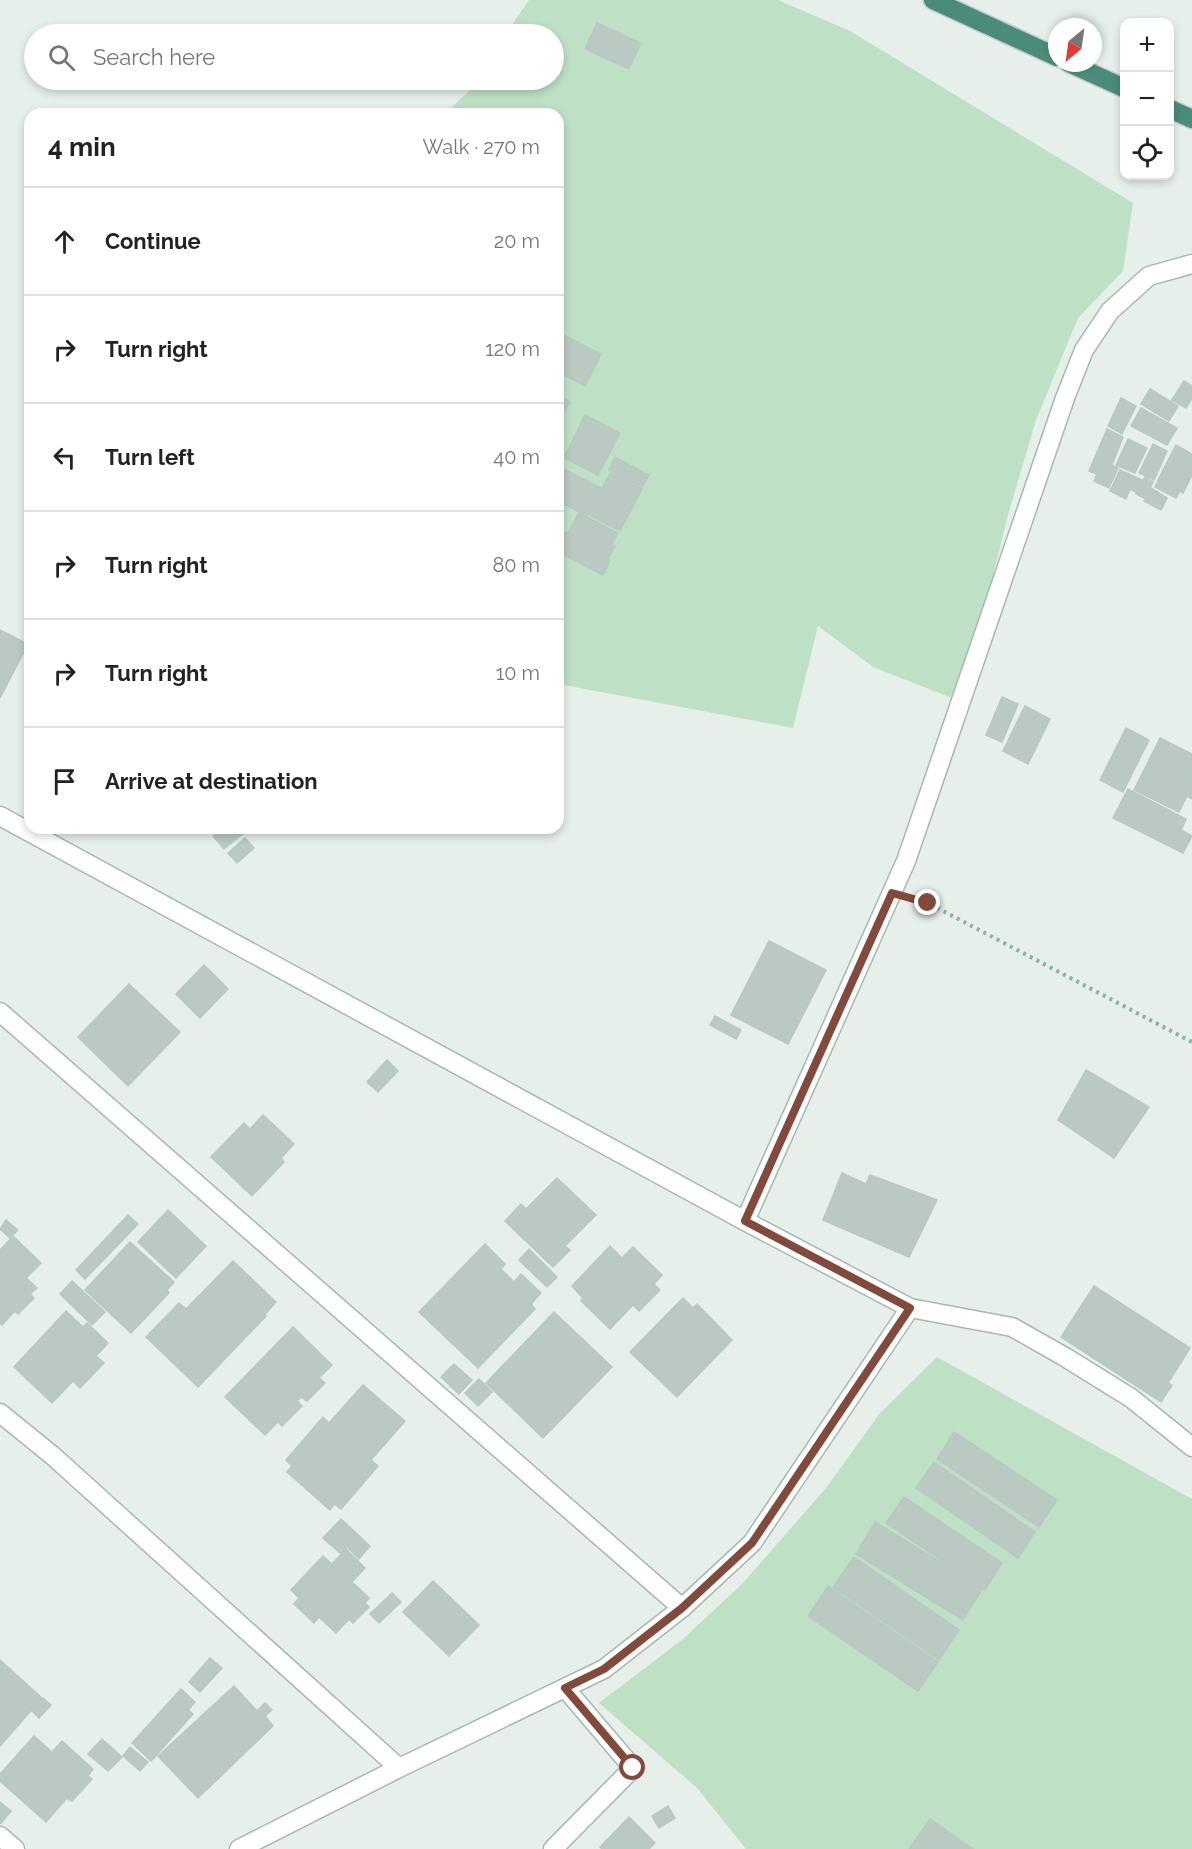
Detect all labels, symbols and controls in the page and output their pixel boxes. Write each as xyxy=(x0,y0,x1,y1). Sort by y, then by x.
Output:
north arrow xyxy=(1048,18,1102,72)
map controls xyxy=(1120,18,1174,180)
button: + xyxy=(1120,18,1174,72)
search box xyxy=(24,24,564,90)
icon: search xyxy=(45,41,78,74)
text: Search here xyxy=(93,44,215,70)
button: − xyxy=(1120,72,1174,126)
button: locate xyxy=(1120,126,1174,180)
text: 4 min xyxy=(48,132,116,162)
text: Walk · 270 m xyxy=(422,135,540,159)
icon: ahead xyxy=(48,225,81,258)
text: Continue xyxy=(105,228,201,254)
text: 20 m xyxy=(494,229,540,253)
icon: right xyxy=(48,333,81,366)
text: Turn right xyxy=(105,336,208,362)
text: 120 m xyxy=(485,337,540,361)
icon: left xyxy=(48,441,81,474)
text: Turn left xyxy=(105,444,195,470)
text: 40 m xyxy=(493,445,540,469)
icon: right xyxy=(48,549,81,582)
text: Turn right xyxy=(105,552,208,578)
text: 80 m xyxy=(492,553,540,577)
icon: right xyxy=(48,657,81,690)
text: Turn right xyxy=(105,660,208,686)
text: 10 m xyxy=(496,661,540,685)
icon: arrive xyxy=(48,765,81,798)
text: Arrive at destination xyxy=(105,768,318,794)
route end xyxy=(914,889,940,915)
route start xyxy=(619,1754,645,1780)

